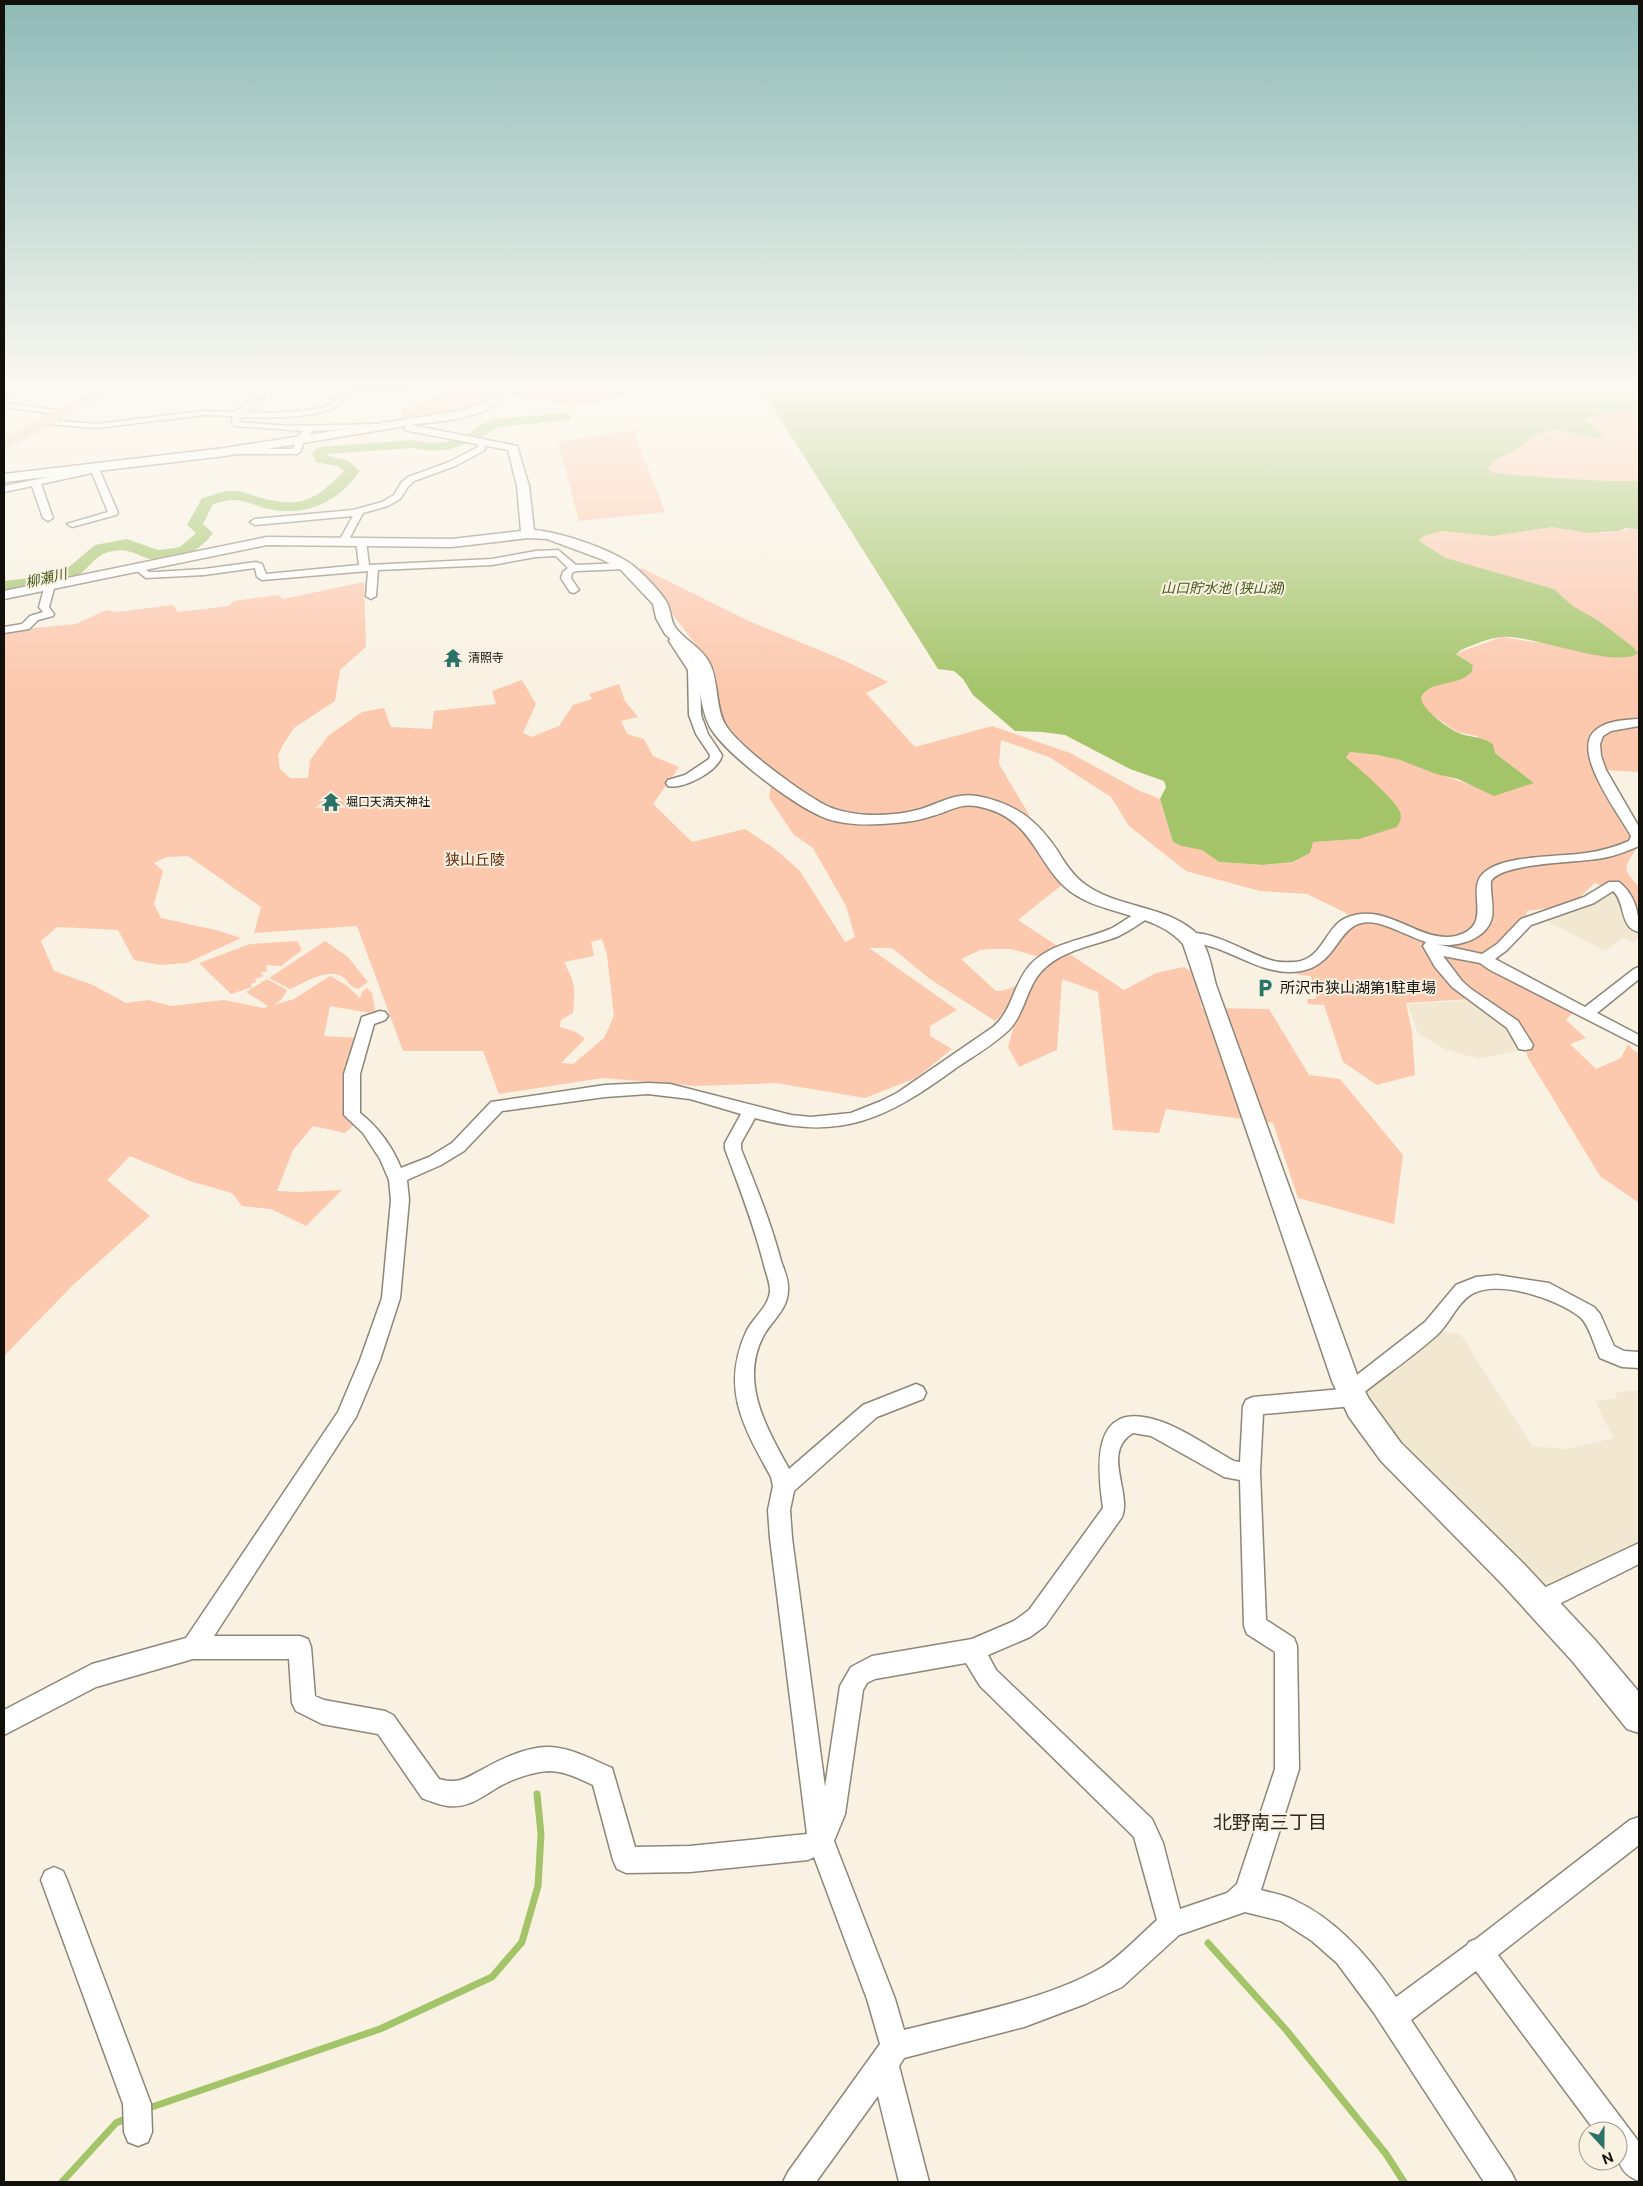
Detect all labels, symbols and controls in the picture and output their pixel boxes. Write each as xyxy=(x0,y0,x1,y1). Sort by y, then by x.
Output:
water label: 柳瀬川 xyxy=(24,565,70,591)
water label: 山口貯水池 (狭山湖) xyxy=(1161,580,1285,596)
temple icon: 清照寺 xyxy=(442,647,464,669)
place label: 清照寺 xyxy=(468,651,504,665)
temple icon: 堀口天満天神社 xyxy=(320,791,342,813)
place label: 堀口天満天神社 xyxy=(346,795,430,809)
park label: 狭山丘陵 xyxy=(445,851,505,868)
parking icon: 所沢市狭山湖第1駐車場 xyxy=(1254,977,1276,999)
place label: 所沢市狭山湖第1駐車場 xyxy=(1280,979,1436,996)
district label: 北野南三丁目 xyxy=(1213,1811,1327,1833)
north arrow xyxy=(1578,2121,1628,2171)
text: N xyxy=(1600,2149,1616,2168)

